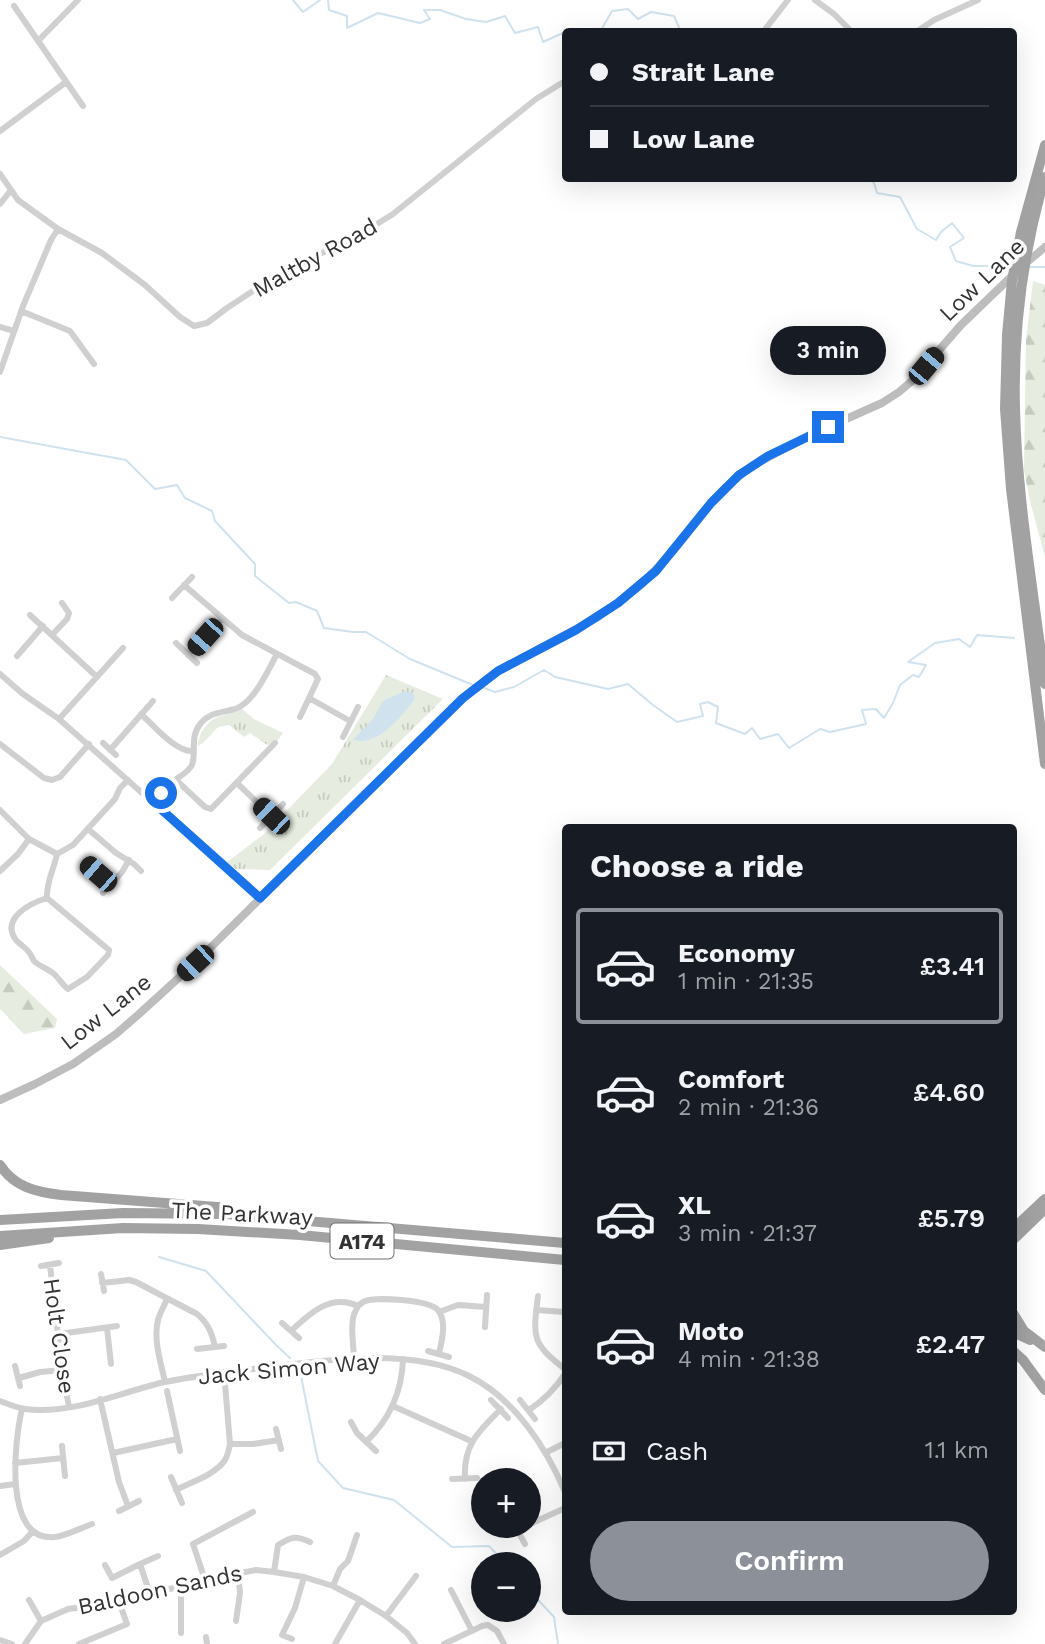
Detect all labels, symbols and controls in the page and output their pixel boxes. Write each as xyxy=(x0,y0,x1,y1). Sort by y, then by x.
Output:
text: Strait Lane xyxy=(632,57,774,87)
text: Low Lane xyxy=(632,124,755,154)
street label: Maltby Road xyxy=(248,213,382,303)
street label: Low Lane xyxy=(934,233,1030,327)
callout: 3 min xyxy=(770,326,886,374)
text: 3 min xyxy=(796,337,860,364)
car xyxy=(905,343,948,389)
route end xyxy=(812,411,844,443)
car xyxy=(184,614,227,660)
route start xyxy=(145,777,177,809)
car xyxy=(249,794,294,838)
text: Choose a ride xyxy=(590,847,804,885)
car xyxy=(76,852,121,896)
icon: car xyxy=(594,935,657,998)
text: Economy xyxy=(678,938,795,968)
car xyxy=(173,941,218,985)
text: £3.41 xyxy=(920,951,985,981)
street label: Low Lane xyxy=(55,968,157,1056)
text: 1 min · 21:35 xyxy=(678,968,814,995)
icon: car xyxy=(594,1061,657,1124)
text: Comfort xyxy=(678,1064,784,1094)
text: £4.60 xyxy=(913,1077,985,1107)
text: 2 min · 21:36 xyxy=(678,1094,819,1121)
icon: car xyxy=(594,1187,657,1250)
text: XL xyxy=(678,1190,711,1220)
street label: The Parkway xyxy=(171,1197,313,1231)
text: £5.79 xyxy=(918,1203,985,1233)
text: 3 min · 21:37 xyxy=(678,1220,817,1247)
road number: A174 xyxy=(330,1224,394,1258)
street label: Holt Close xyxy=(38,1276,80,1396)
icon: car xyxy=(594,1313,657,1376)
text: Moto xyxy=(678,1316,744,1346)
text: £2.47 xyxy=(916,1329,985,1359)
text: 4 min · 21:38 xyxy=(678,1346,820,1373)
street label: Jack Simon Way xyxy=(197,1348,381,1390)
icon: cash xyxy=(590,1432,628,1470)
text: Cash xyxy=(646,1436,708,1466)
text: 1.1 km xyxy=(925,1437,989,1464)
map controls xyxy=(471,1468,541,1622)
button: + xyxy=(471,1468,541,1538)
button: Confirm xyxy=(590,1521,989,1601)
button: − xyxy=(471,1552,541,1622)
street label: Baldoon Sands xyxy=(75,1559,245,1621)

